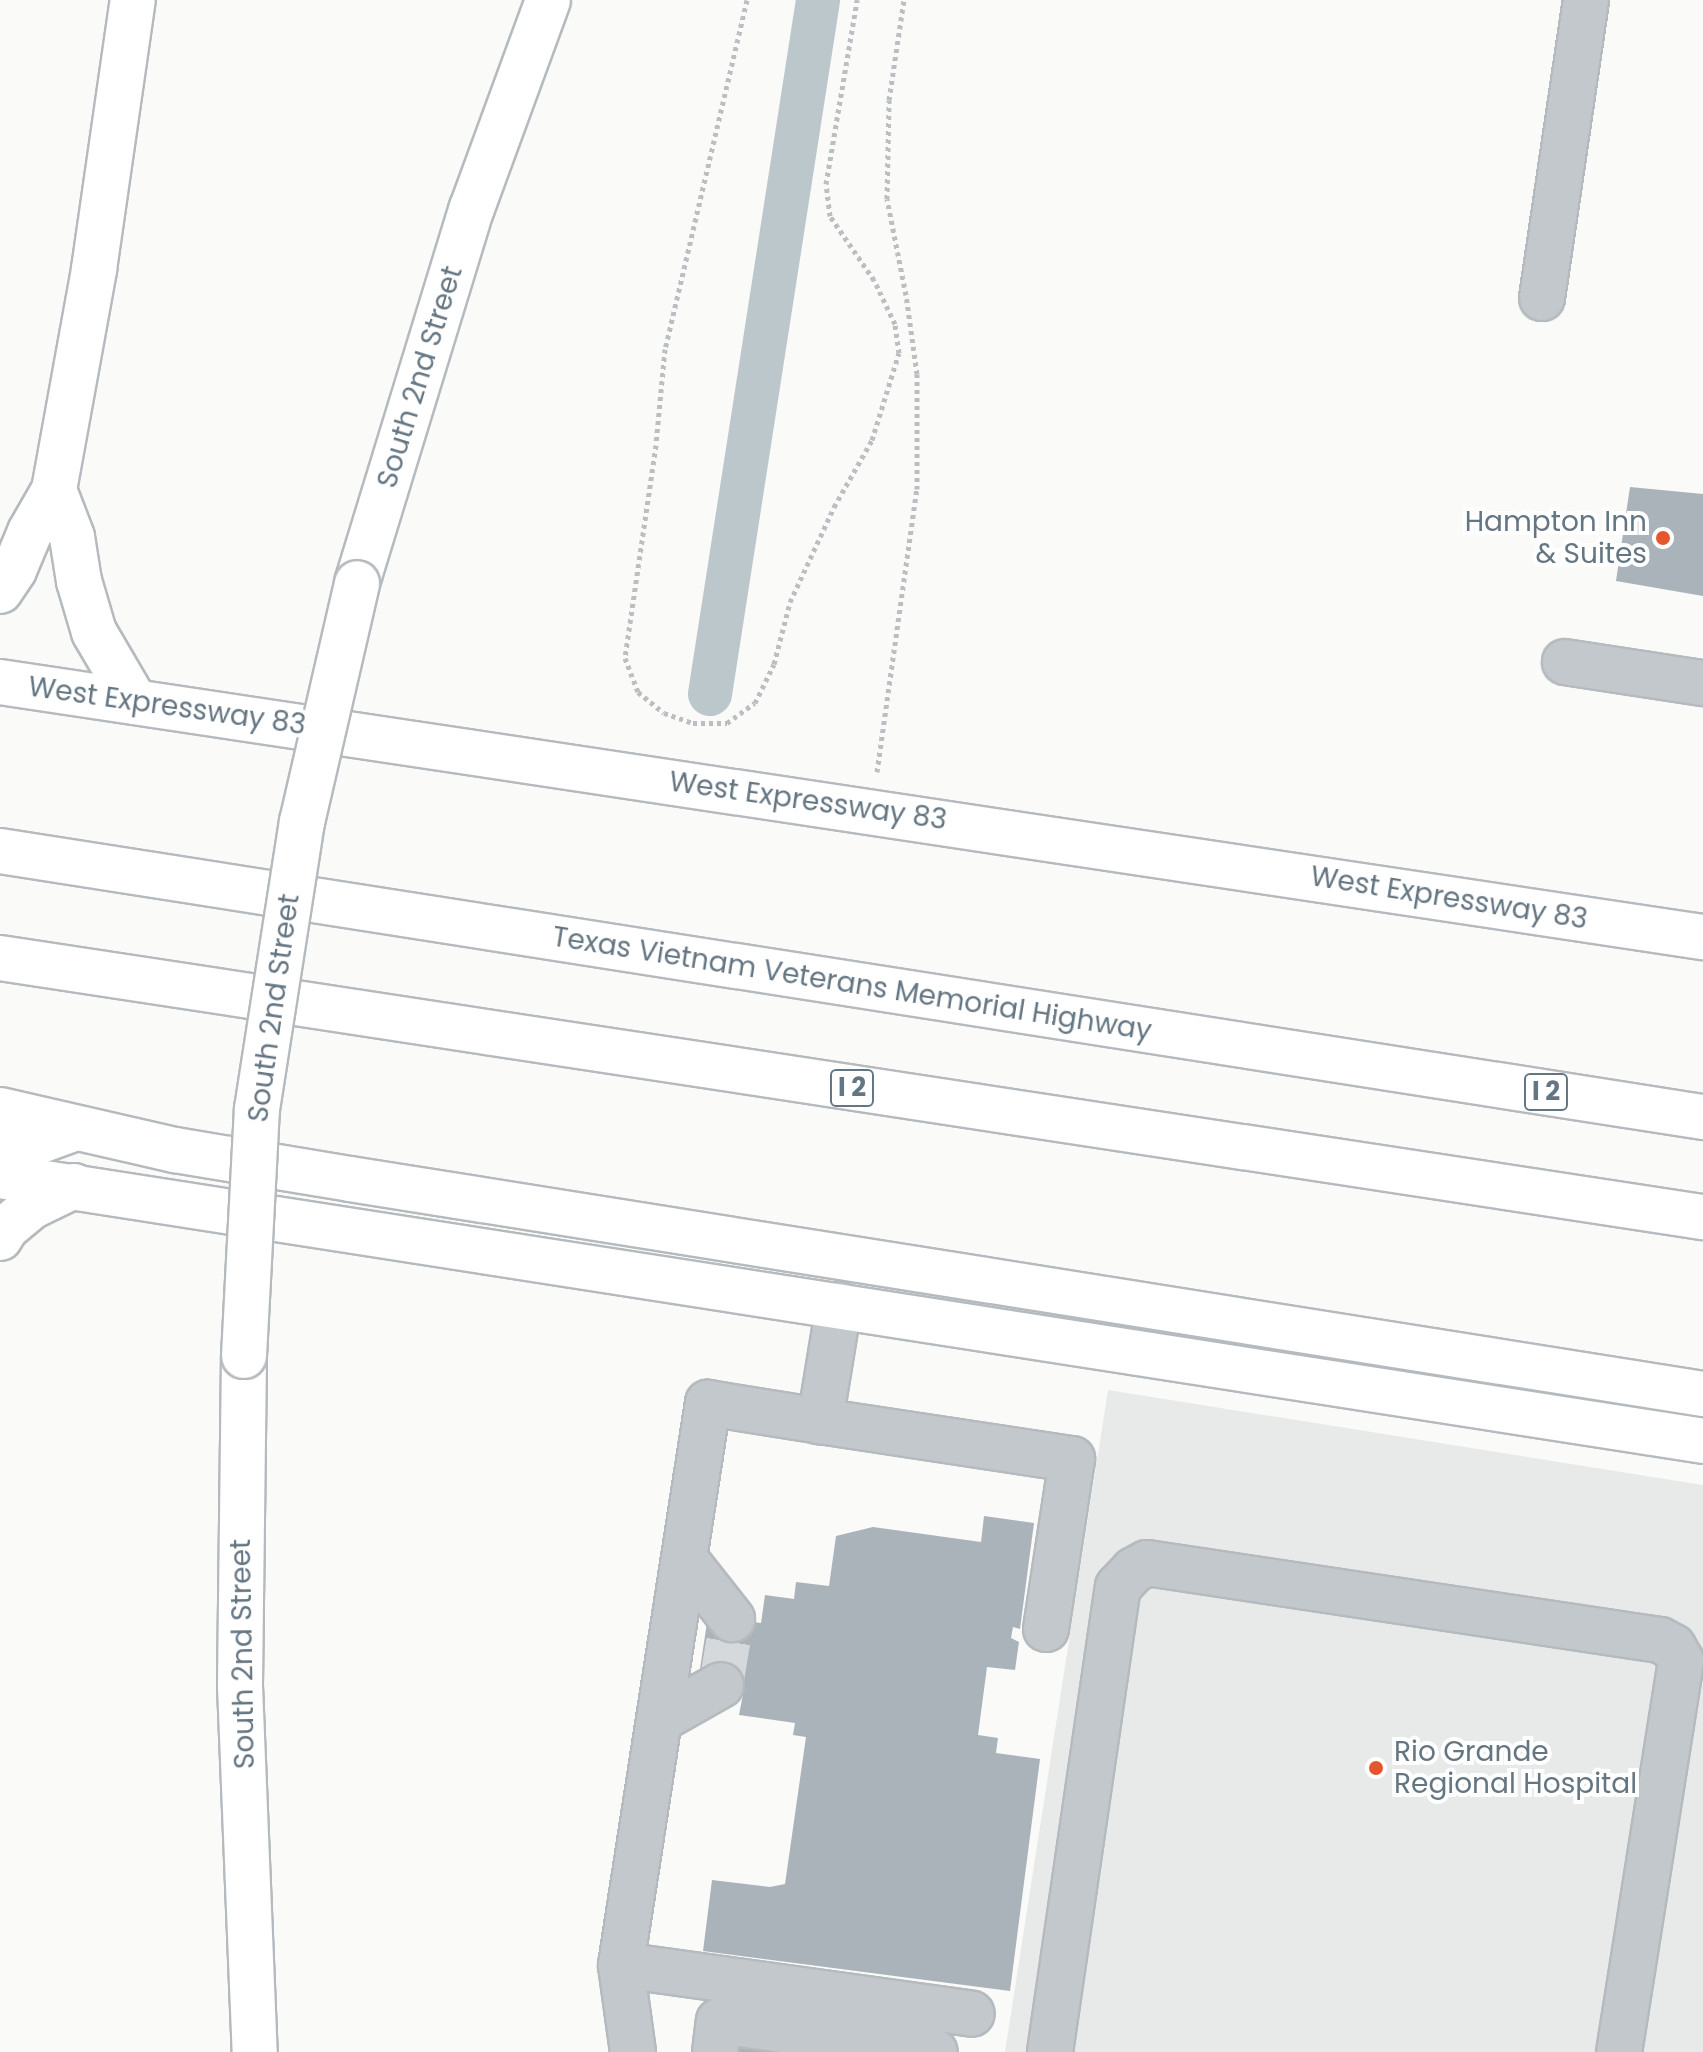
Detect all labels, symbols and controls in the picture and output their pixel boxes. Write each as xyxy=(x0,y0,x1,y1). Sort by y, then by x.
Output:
street label: South 2nd Street xyxy=(370,262,470,492)
place label: Hampton Inn & Suites xyxy=(1465,505,1647,571)
marker: Hampton Inn & Suites xyxy=(1654,529,1672,547)
street label: West Expressway 83 xyxy=(26,670,308,742)
street label: West Expressway 83 xyxy=(667,765,949,837)
street label: West Expressway 83 xyxy=(1308,860,1590,936)
street label: South 2nd Street xyxy=(241,892,307,1124)
street label: Texas Vietnam Veterans Memorial Highway xyxy=(550,920,1154,1048)
road number: I 2 xyxy=(828,1066,876,1110)
road number: I 2 xyxy=(1522,1070,1570,1114)
street label: South 2nd Street xyxy=(224,1539,262,1769)
place label: Rio Grande Regional Hospital xyxy=(1394,1735,1637,1801)
marker: Rio Grande Regional Hospital xyxy=(1365,1757,1387,1779)

